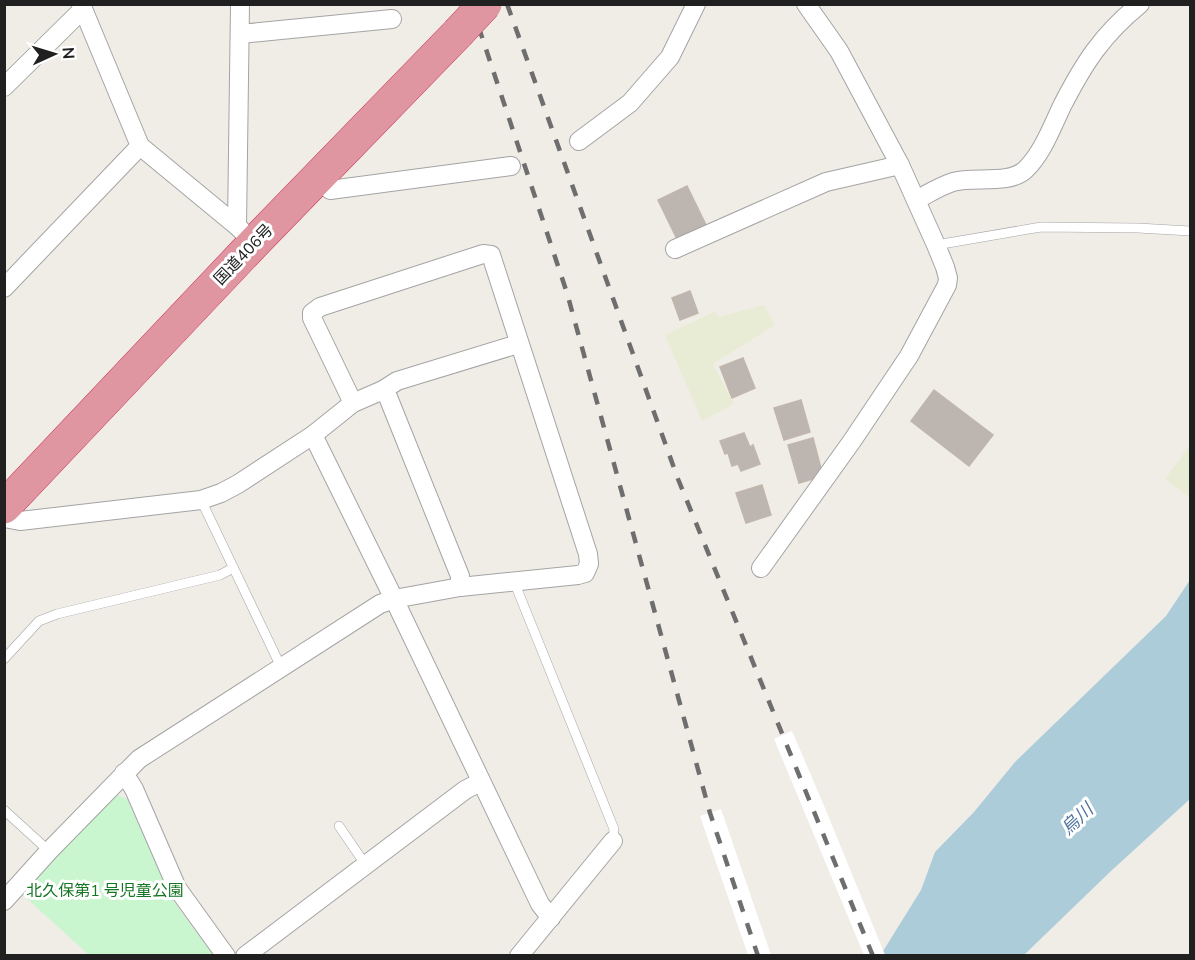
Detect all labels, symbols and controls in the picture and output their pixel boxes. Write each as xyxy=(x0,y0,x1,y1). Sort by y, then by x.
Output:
north arrow xyxy=(24,24,84,84)
text: N xyxy=(57,46,79,60)
street label: 国道406号 xyxy=(209,219,278,290)
water label: 烏川 xyxy=(1056,797,1100,840)
park label: 北久保第1 号児童公園 xyxy=(26,880,184,902)

